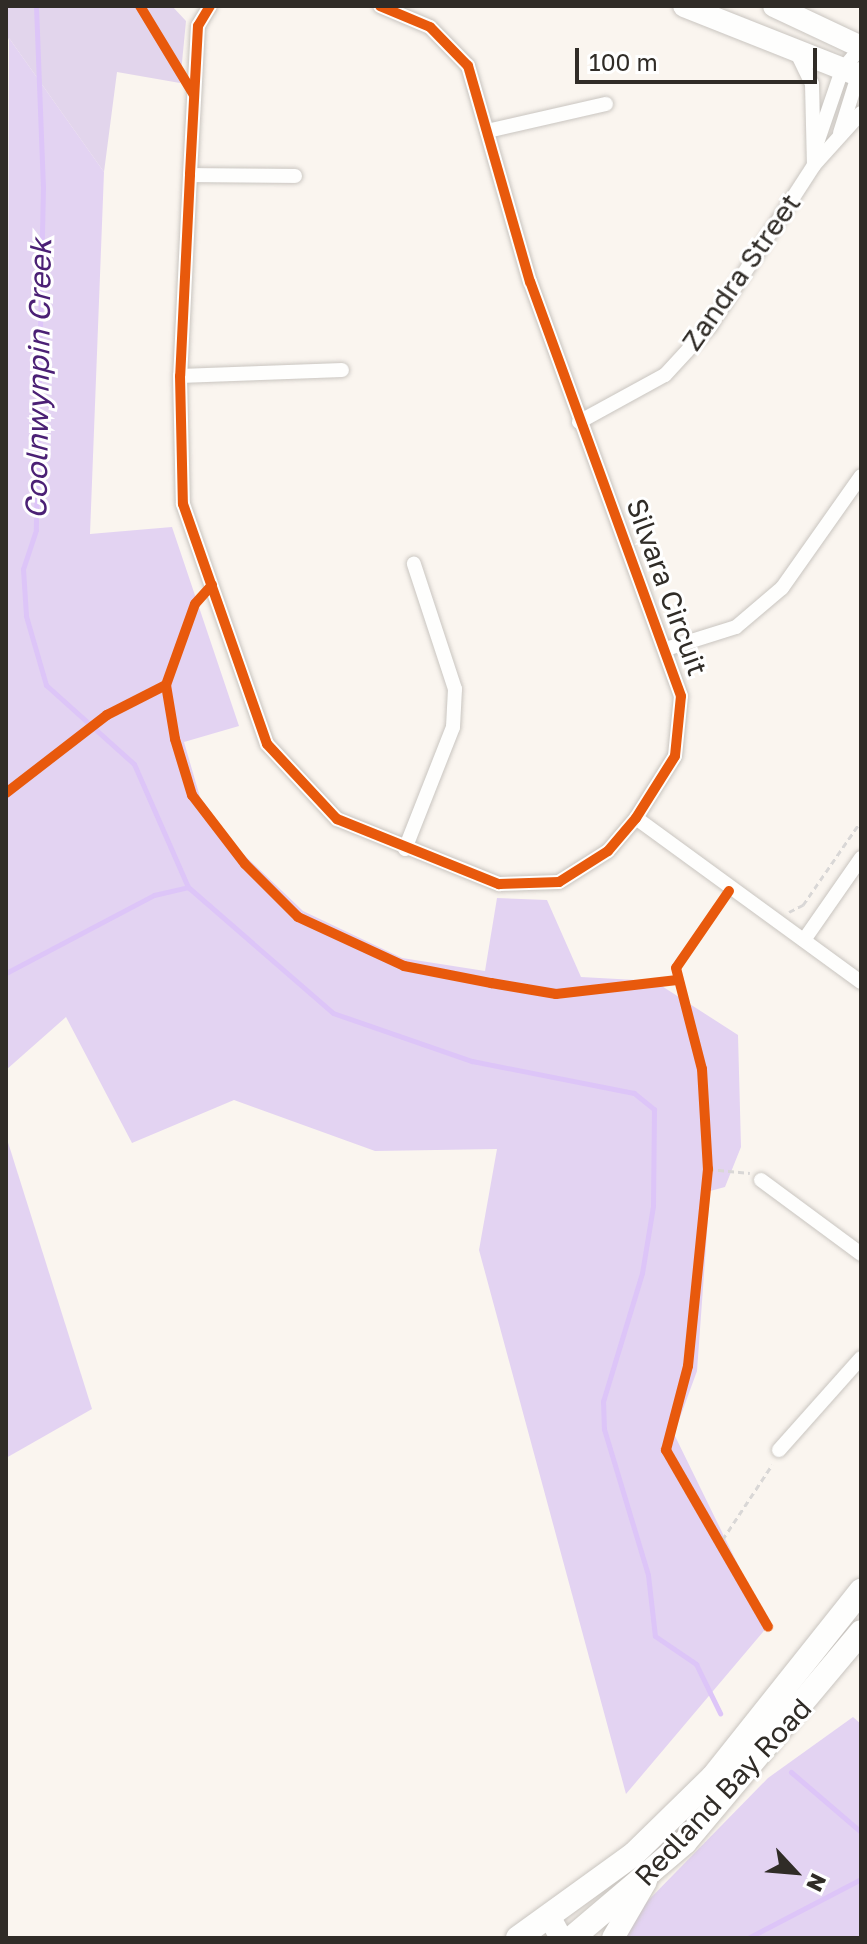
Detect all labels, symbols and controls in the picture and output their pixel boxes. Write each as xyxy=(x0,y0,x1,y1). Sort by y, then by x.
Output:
scale bar xyxy=(579,32,821,82)
text: 100 m xyxy=(589,47,658,76)
street label: Zandra Street xyxy=(675,187,807,357)
water label: Coolnwynpin Creek xyxy=(18,239,58,519)
street label: Silvara Circuit xyxy=(619,494,715,680)
street label: Redland Bay Road xyxy=(628,1691,818,1893)
north arrow xyxy=(755,1832,835,1912)
text: N xyxy=(801,1869,833,1896)

